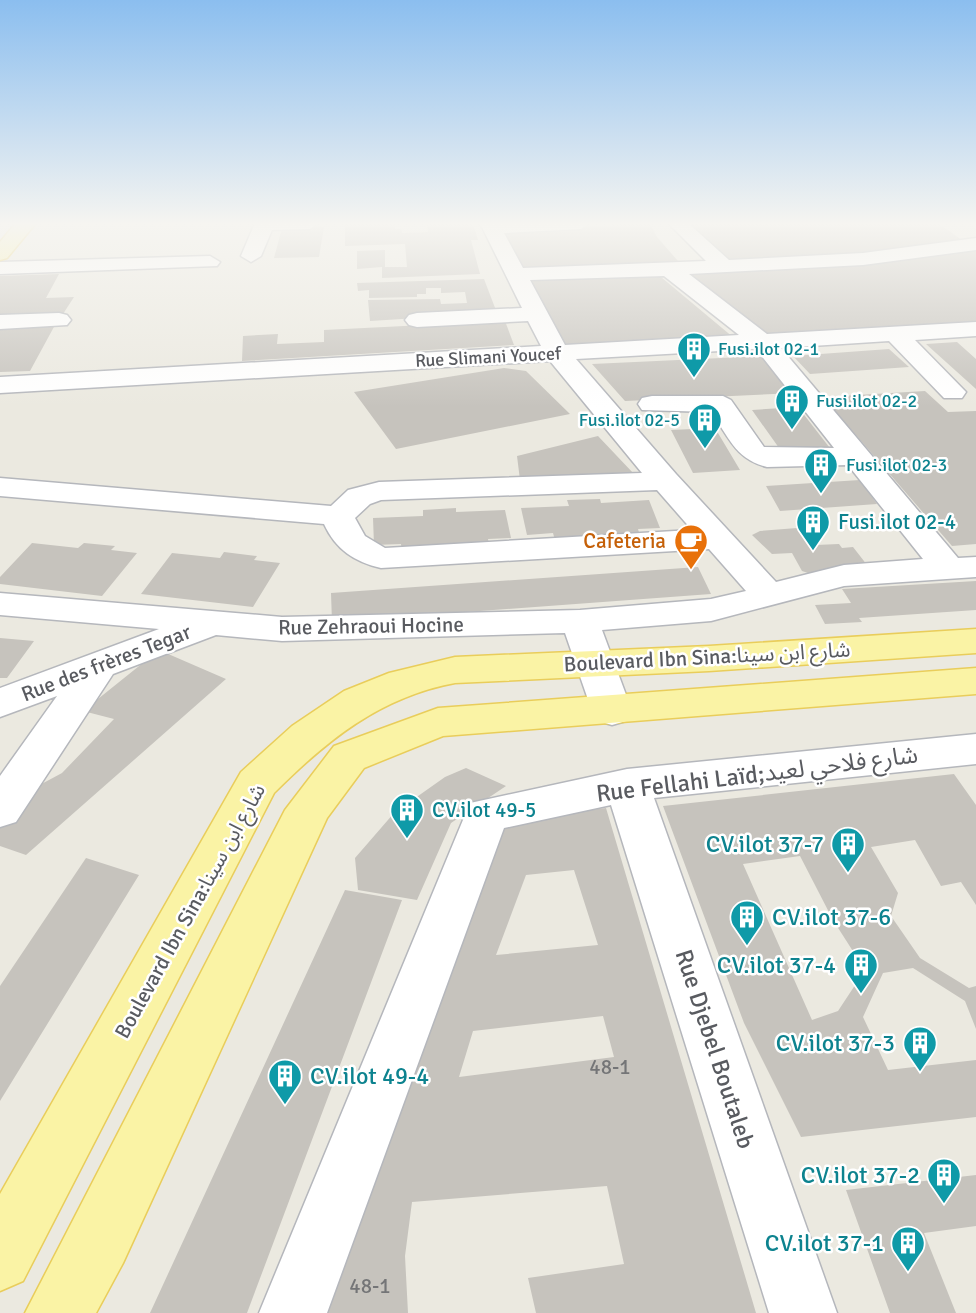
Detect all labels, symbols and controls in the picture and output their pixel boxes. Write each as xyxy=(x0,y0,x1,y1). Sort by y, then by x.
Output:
building icon: Fusi.ilot 02-1 xyxy=(675,330,713,379)
place label: Fusi.ilot 02-1 xyxy=(718,338,819,360)
street label: Rue Slimani Youcef xyxy=(415,342,562,372)
building icon: Fusi.ilot 02-2 xyxy=(773,382,811,431)
place label: Fusi.ilot 02-2 xyxy=(816,390,917,412)
building icon: Fusi.ilot 02-5 xyxy=(686,401,724,450)
place label: Fusi.ilot 02-5 xyxy=(579,409,680,431)
building icon: Fusi.ilot 02-3 xyxy=(802,446,840,495)
place label: Fusi.ilot 02-3 xyxy=(846,454,947,476)
building icon: Fusi.ilot 02-4 xyxy=(794,503,832,552)
place label: Fusi.ilot 02-4 xyxy=(838,509,956,535)
cafe icon: Cafeteria xyxy=(672,522,710,571)
place label: Cafeteria xyxy=(583,528,666,554)
street label: Rue Zehraoui Hocine xyxy=(278,611,464,641)
street label: Rue des frères Tegar xyxy=(17,619,195,707)
street label: Boulevard Ibn Sina:شارع ابن سينا xyxy=(563,637,851,679)
street label: Rue Fellahi Laïd;شارع فلاحي لعيد xyxy=(594,739,920,812)
street label: Boulevard Ibn Sina:شارع ابن سينا xyxy=(109,779,273,1044)
building icon: CV.ilot 49-5 xyxy=(388,791,426,840)
place label: CV.ilot 49-5 xyxy=(432,797,536,823)
building icon: CV.ilot 37-7 xyxy=(829,825,867,874)
place label: CV.ilot 37-7 xyxy=(706,829,824,859)
building icon: CV.ilot 37-6 xyxy=(728,898,766,947)
place label: CV.ilot 37-6 xyxy=(772,902,891,932)
street label: Rue Djebel Boutaleb xyxy=(669,946,761,1152)
building icon: CV.ilot 37-4 xyxy=(842,946,880,995)
place label: CV.ilot 37-4 xyxy=(717,950,836,980)
building icon: CV.ilot 37-3 xyxy=(901,1024,939,1073)
place label: CV.ilot 37-3 xyxy=(776,1028,895,1058)
house number: 48-1 xyxy=(589,1054,631,1080)
building icon: CV.ilot 49-4 xyxy=(266,1057,304,1106)
place label: CV.ilot 49-4 xyxy=(310,1061,429,1091)
building icon: CV.ilot 37-2 xyxy=(925,1156,963,1205)
place label: CV.ilot 37-2 xyxy=(801,1160,920,1190)
building icon: CV.ilot 37-1 xyxy=(889,1224,927,1273)
place label: CV.ilot 37-1 xyxy=(765,1228,884,1258)
house number: 48-1 xyxy=(349,1273,391,1299)

